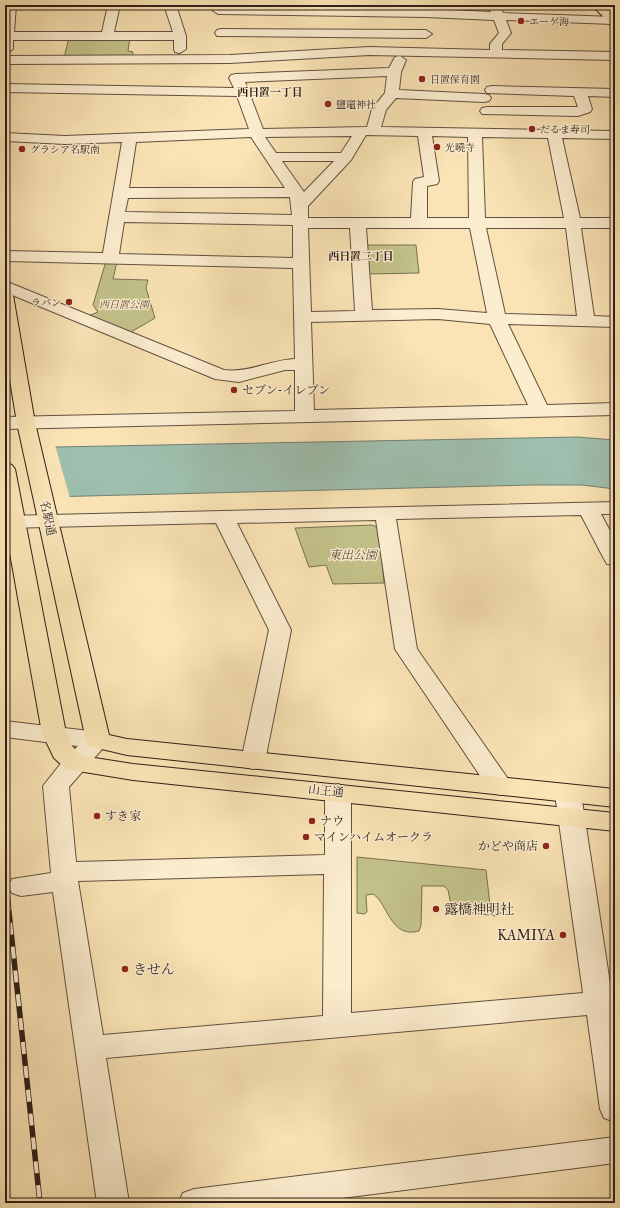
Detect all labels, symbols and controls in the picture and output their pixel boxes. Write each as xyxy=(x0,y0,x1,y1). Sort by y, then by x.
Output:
marker: エーゲ海 xyxy=(516,16,526,26)
place label: エーゲ海 xyxy=(529,16,569,28)
marker: 日置保育園 xyxy=(417,74,427,84)
place label: 日置保育園 xyxy=(430,74,480,86)
district label: 西日置一丁目 xyxy=(237,86,303,99)
marker: 鹽竈神社 xyxy=(323,99,333,109)
place label: 鹽竈神社 xyxy=(336,99,376,111)
marker: だるま寿司 xyxy=(527,124,537,134)
place label: だるま寿司 xyxy=(540,124,590,136)
marker: 光曉寺 xyxy=(432,142,442,152)
place label: 光曉寺 xyxy=(445,142,475,154)
marker: グラシア名駅南 xyxy=(17,144,27,154)
place label: グラシア名駅南 xyxy=(30,144,100,156)
district label: 西日置二丁目 xyxy=(328,250,394,263)
place label: ラパン xyxy=(31,297,61,309)
marker: ラパン xyxy=(64,297,74,307)
park label: 西日置公園 xyxy=(99,299,151,311)
place label: セブン-イレブン xyxy=(242,383,330,397)
marker: セブン-イレブン xyxy=(229,385,239,395)
street label: 名駅通 xyxy=(37,499,59,537)
park label: 東出公園 xyxy=(329,548,379,562)
street label: 山王通 xyxy=(307,782,345,800)
place label: すき家 xyxy=(105,809,141,823)
marker: すき家 xyxy=(92,811,102,821)
place label: ナウ xyxy=(320,814,344,828)
marker: ナウ xyxy=(307,816,317,826)
place label: マインハイムオークラ xyxy=(314,830,433,844)
marker: マインハイムオークラ xyxy=(301,832,311,842)
place label: かどや商店 xyxy=(478,839,538,853)
marker: かどや商店 xyxy=(541,841,551,851)
place label: 露橋神明社 xyxy=(444,901,514,918)
marker: 露橋神明社 xyxy=(431,904,441,914)
place label: KAMIYA xyxy=(497,927,556,944)
marker: KAMIYA xyxy=(558,930,568,940)
place label: きせん xyxy=(133,961,175,978)
marker: きせん xyxy=(120,964,130,974)

